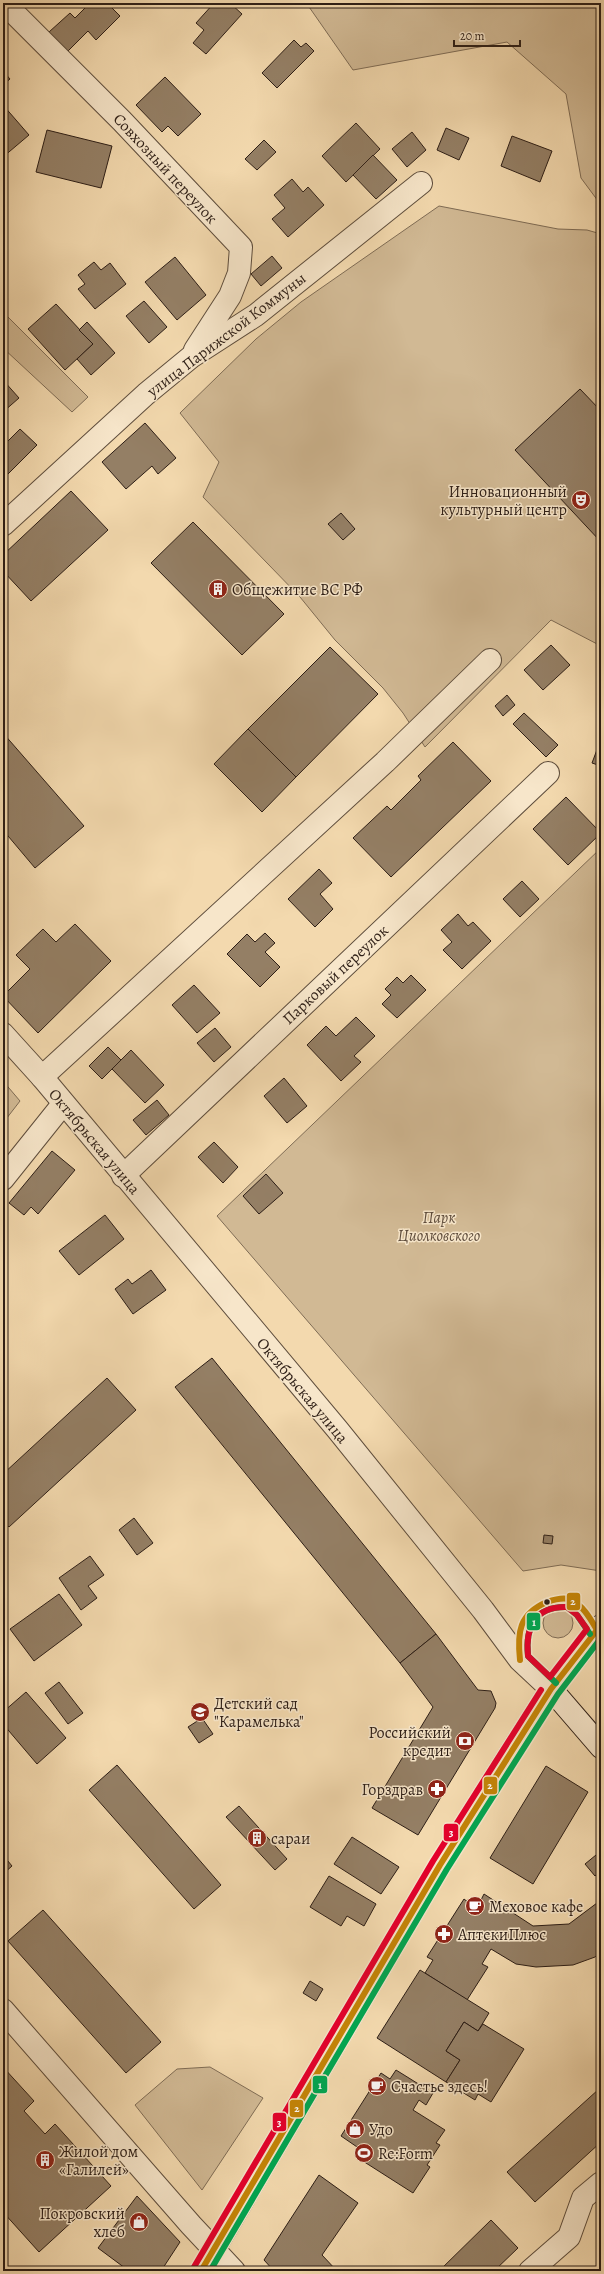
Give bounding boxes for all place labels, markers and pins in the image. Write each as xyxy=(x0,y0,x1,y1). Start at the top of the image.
place label: Инновационный культурный центр xyxy=(440,481,567,521)
theatre icon: Инновационный культурный центр xyxy=(570,489,592,511)
building icon: Общежитие ВС РФ xyxy=(207,578,229,600)
place label: Общежитие ВС РФ xyxy=(232,579,363,601)
unlabelled marker xyxy=(542,1597,552,1607)
place label: Детский сад "Карамелька" xyxy=(214,1693,304,1733)
school or university icon: Детский сад "Карамелька" xyxy=(189,1701,211,1723)
place label: Российский кредит xyxy=(368,1722,451,1762)
bank icon: Российский кредит xyxy=(454,1730,476,1752)
pharmacy icon: Горздрав xyxy=(426,1778,448,1800)
place label: Горздрав xyxy=(362,1779,423,1801)
building icon: сараи xyxy=(246,1827,268,1849)
place label: сараи xyxy=(271,1828,310,1850)
cafe icon: Меховое кафе xyxy=(464,1895,486,1917)
place label: Меховое кафе xyxy=(489,1896,583,1918)
pharmacy icon: АптекиПлюс xyxy=(433,1923,455,1945)
place label: АптекиПлюс xyxy=(457,1924,546,1946)
cafe icon: Счастье здесь! xyxy=(366,2075,388,2097)
place label: Счастье здесь! xyxy=(391,2076,488,2098)
shop icon: Удо xyxy=(344,2118,366,2140)
place label: Удо xyxy=(369,2119,393,2141)
place label: Жилой дом «Галилей» xyxy=(59,2141,139,2181)
sports icon: Re:Form xyxy=(353,2142,375,2164)
place label: Re:Form xyxy=(378,2143,433,2165)
building icon: Жилой дом «Галилей» xyxy=(34,2149,56,2171)
place label: Покровский хлеб xyxy=(39,2203,125,2243)
shop icon: Покровский хлеб xyxy=(128,2211,150,2233)

